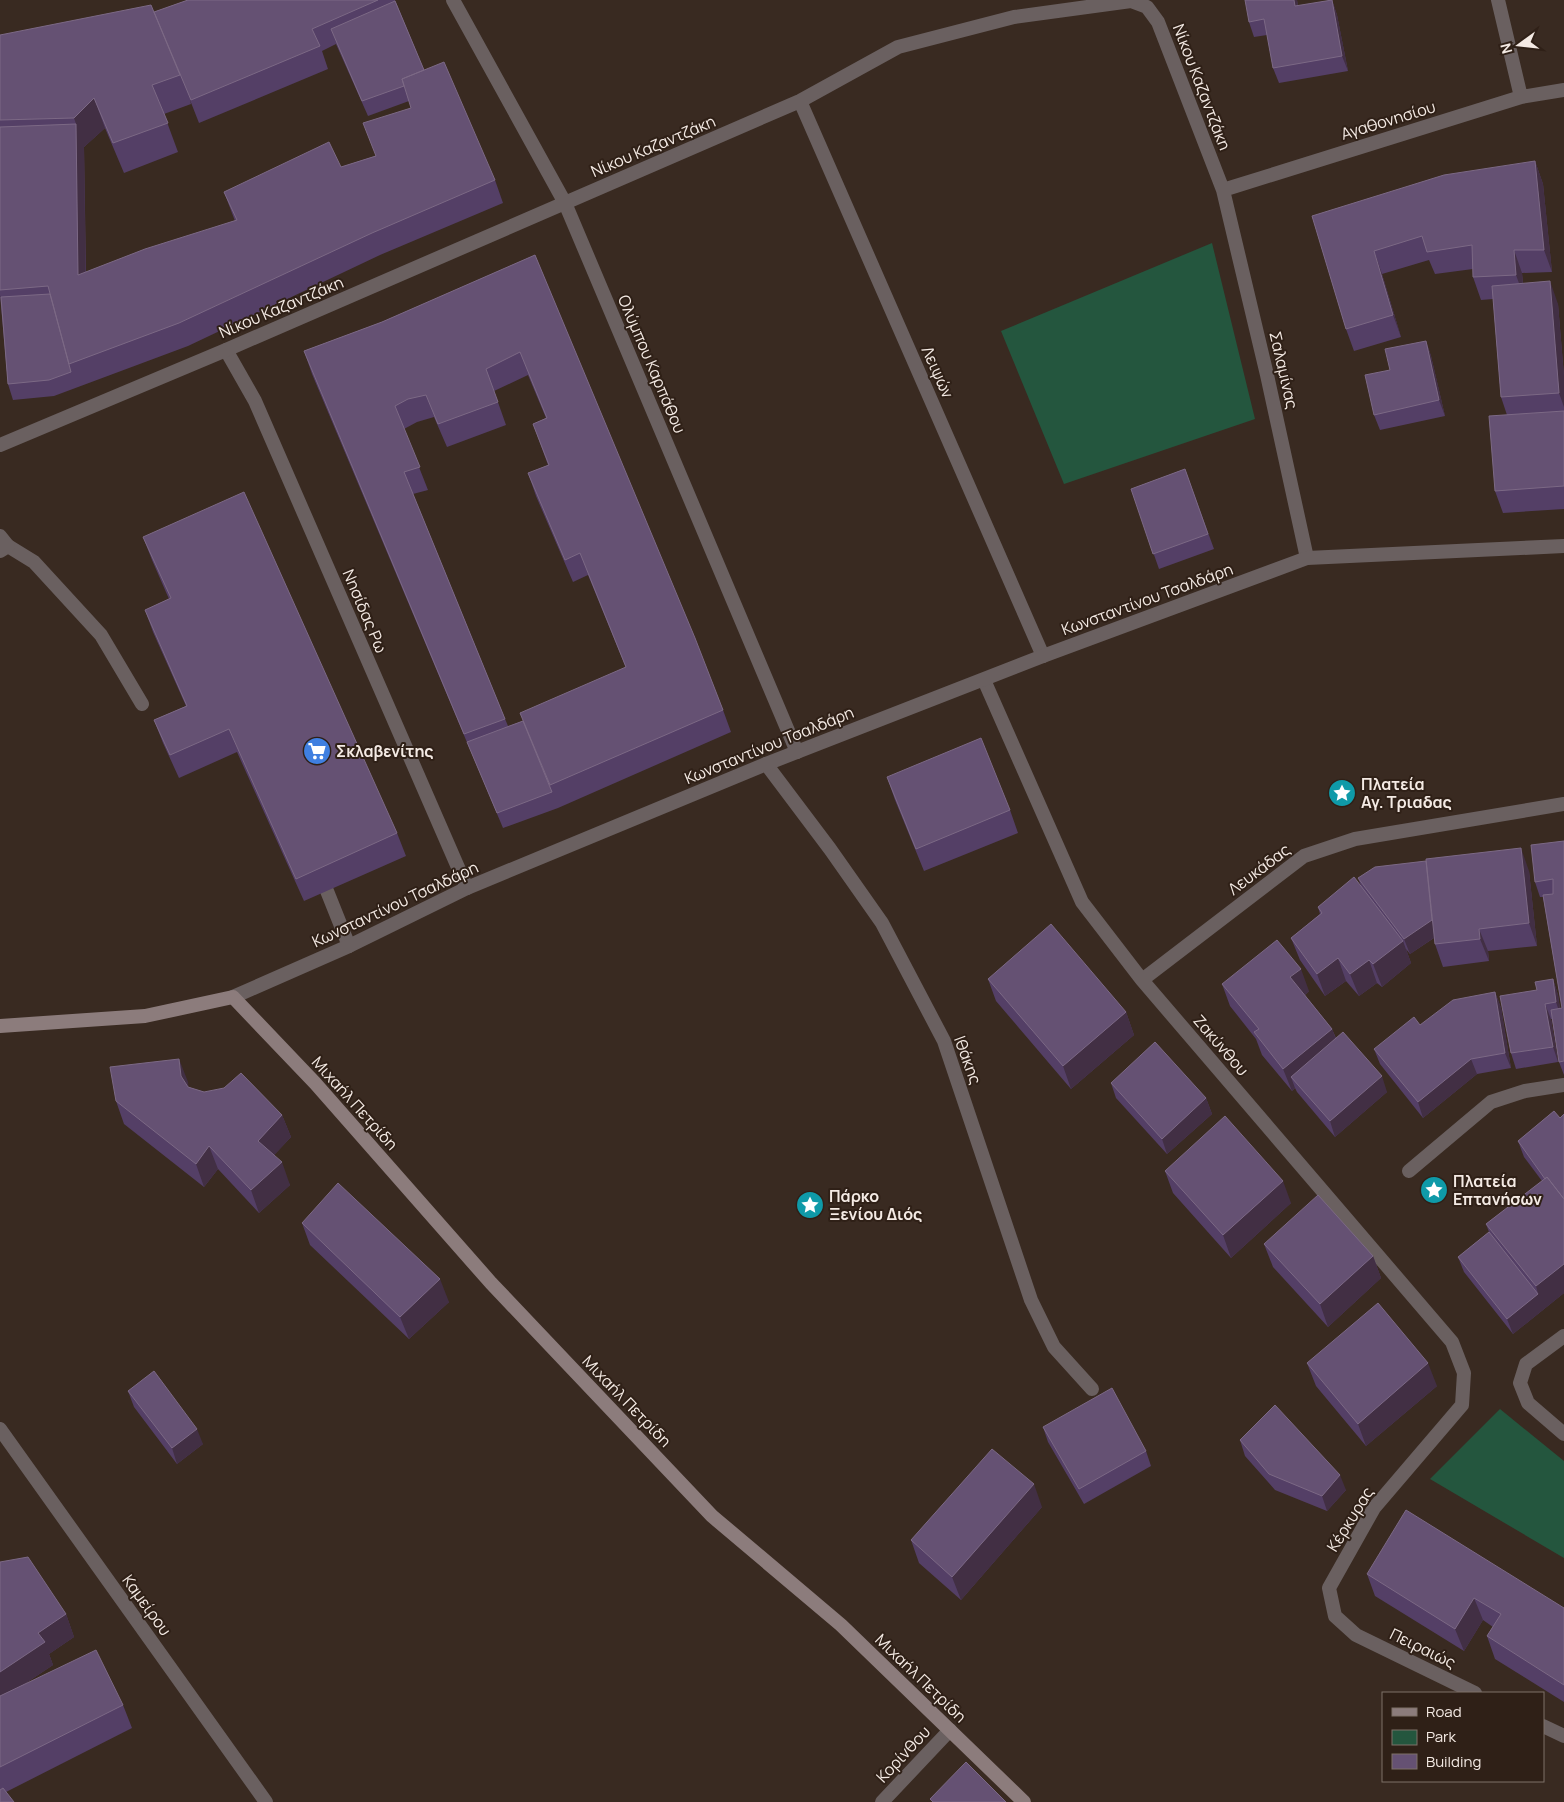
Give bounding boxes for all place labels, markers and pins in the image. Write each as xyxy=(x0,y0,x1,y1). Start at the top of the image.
supermarket icon: Σκλαβενίτης xyxy=(302,736,332,766)
place label: Σκλαβενίτης xyxy=(336,740,434,762)
place label: Πλατεία Αγ. Τριαδας xyxy=(1361,773,1452,813)
place icon: Πλατεία Αγ. Τριαδας xyxy=(1327,778,1357,808)
place label: Πλατεία Επτανήσων xyxy=(1453,1170,1542,1210)
place icon: Πλατεία Επτανήσων xyxy=(1419,1175,1449,1205)
place label: Πάρκο Ξενίου Διός xyxy=(829,1185,922,1225)
place icon: Πάρκο Ξενίου Διός xyxy=(795,1190,825,1220)

